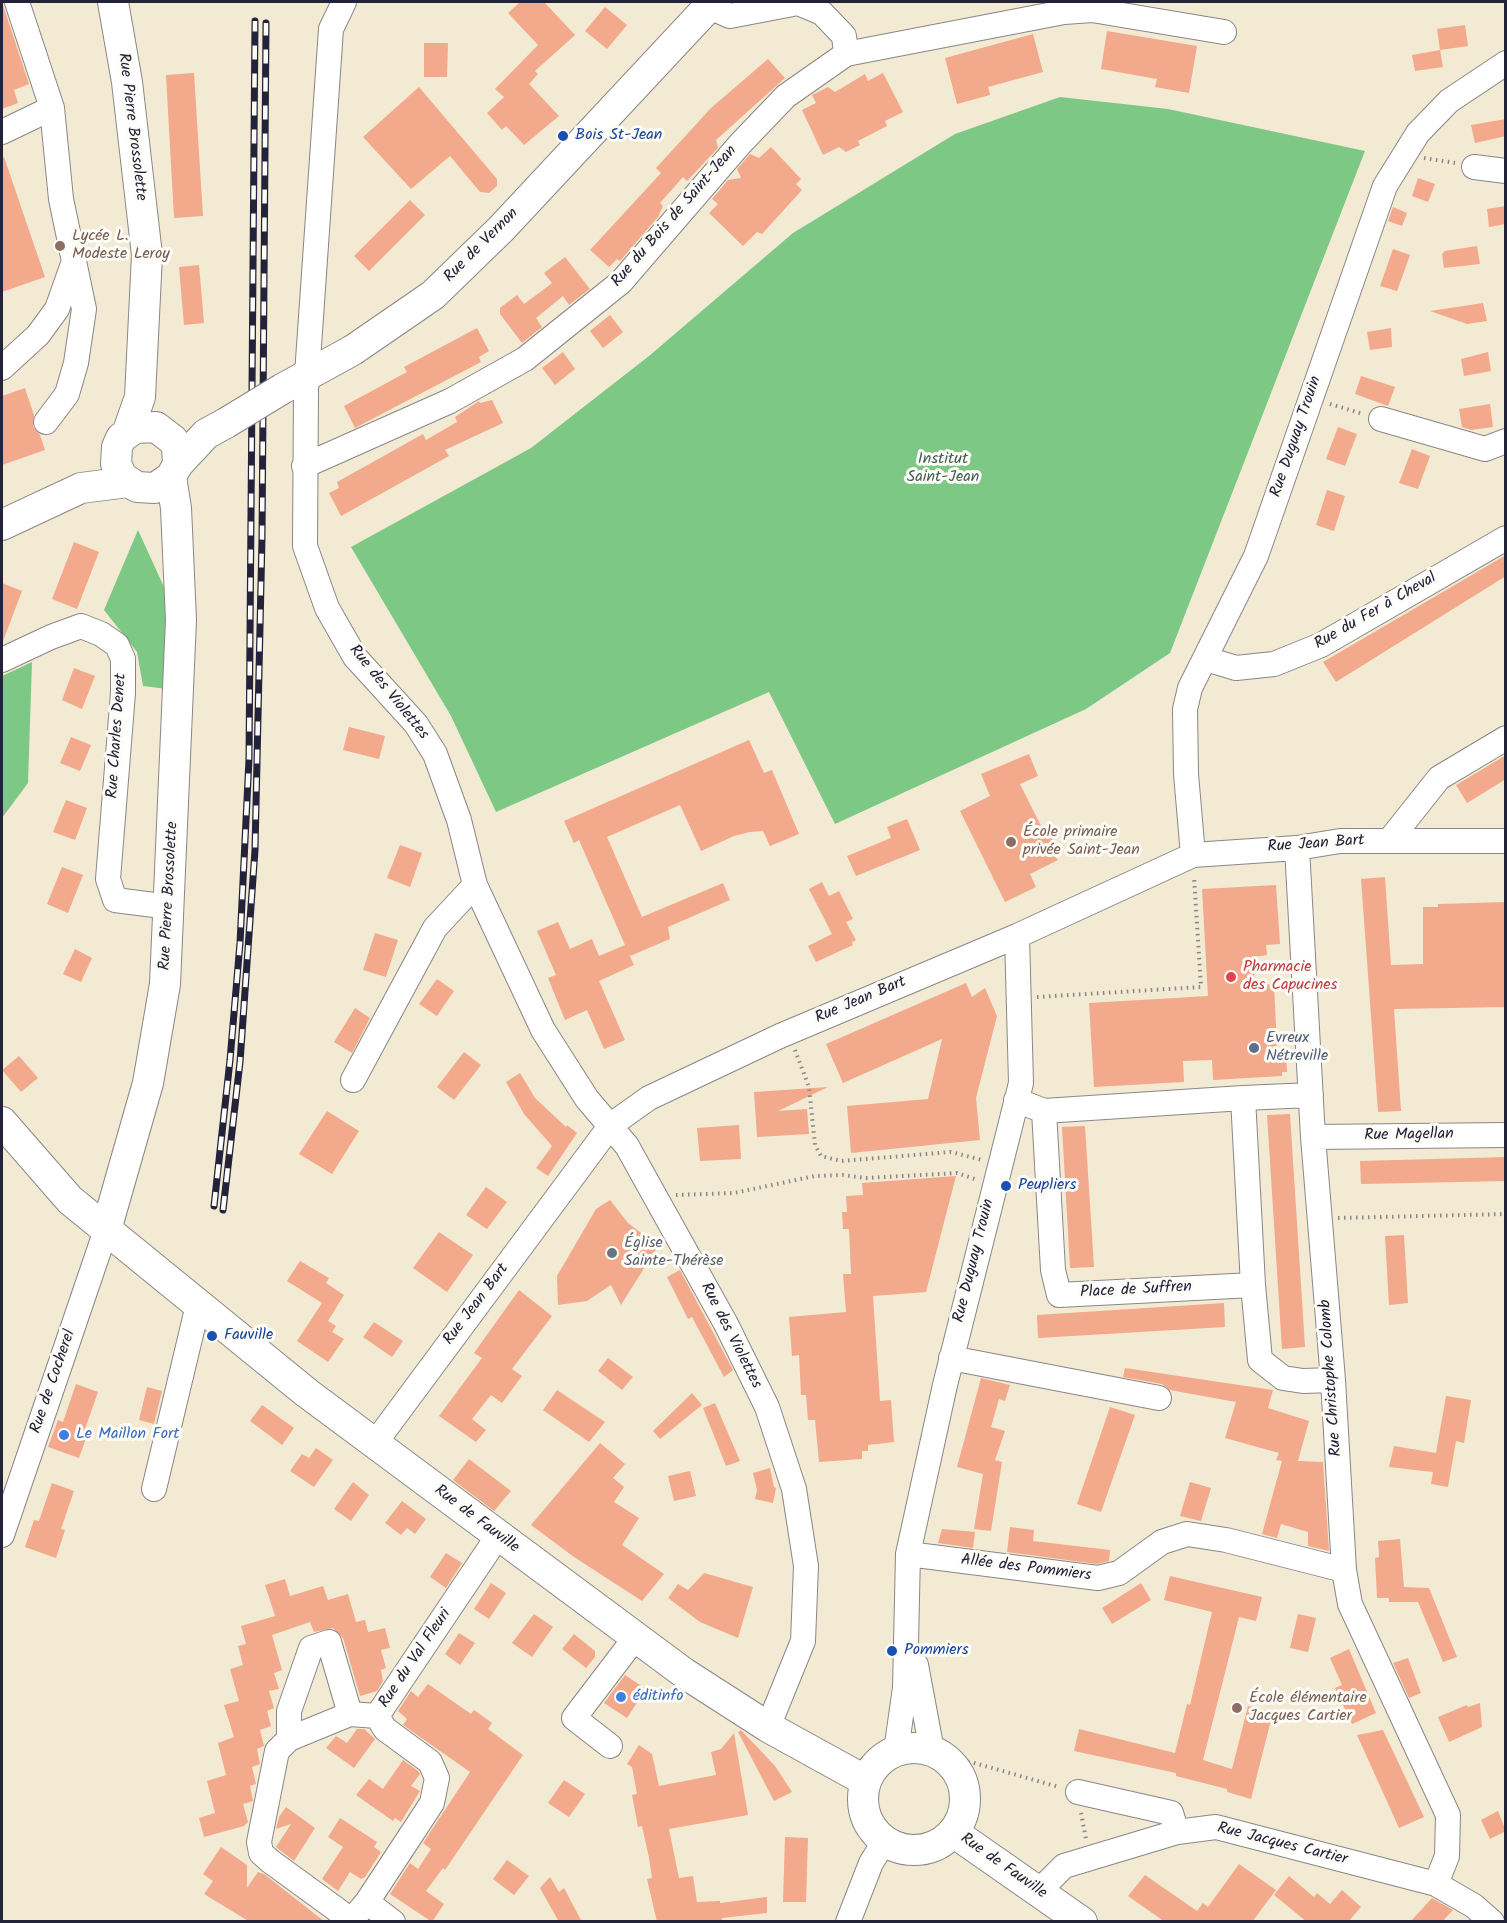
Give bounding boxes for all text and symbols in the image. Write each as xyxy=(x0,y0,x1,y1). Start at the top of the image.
street label: Rue Pierre Brossolette xyxy=(112,52,150,202)
place label: Bois St-Jean xyxy=(575,126,662,146)
marker: Bois St-Jean xyxy=(556,129,570,143)
street label: Rue du Bois de Saint-Jean xyxy=(608,142,742,292)
street label: Rue de Vernon xyxy=(441,205,523,287)
place label: Lycée L. Modeste Leroy xyxy=(72,227,170,265)
marker: Lycée L. Modeste Leroy xyxy=(53,239,67,253)
street label: Rue Duguay Trouin xyxy=(1267,374,1327,500)
park label: Institut Saint-Jean xyxy=(907,450,979,488)
street label: Rue du Fer à Cheval xyxy=(1312,569,1440,655)
street label: Rue des Violettes xyxy=(344,642,432,744)
street label: Rue Charles Denet xyxy=(104,673,132,799)
street label: Rue Pierre Brossolette xyxy=(157,821,183,971)
place label: École primaire privée Saint-Jean xyxy=(1023,823,1140,861)
street label: Rue Jean Bart xyxy=(1267,832,1365,858)
marker: École primaire privée Saint-Jean xyxy=(1004,835,1018,849)
place label: Pharmacie des Capucines xyxy=(1243,958,1337,996)
marker: Pharmacie des Capucines xyxy=(1224,970,1238,984)
street label: Rue Jean Bart xyxy=(813,973,909,1029)
place label: Evreux Nétreville xyxy=(1266,1029,1328,1067)
marker: Evreux Nétreville xyxy=(1247,1041,1261,1055)
street label: Rue Magellan xyxy=(1364,1126,1454,1146)
place label: Peupliers xyxy=(1018,1176,1076,1196)
marker: Peupliers xyxy=(999,1179,1013,1193)
street label: Rue Duguay Trouin xyxy=(950,1197,1000,1325)
place label: Église Sainte-Thérèse xyxy=(624,1234,724,1272)
marker: Église Sainte-Thérèse xyxy=(605,1246,619,1260)
street label: Rue Jean Bart xyxy=(440,1260,514,1350)
street label: Place de Suffren xyxy=(1080,1278,1192,1304)
street label: Rue des Violettes xyxy=(695,1280,765,1392)
street label: Rue Christophe Colomb xyxy=(1317,1299,1347,1457)
place label: Fauville xyxy=(224,1326,273,1346)
street label: Rue de Cocherel xyxy=(27,1328,81,1436)
marker: Fauville xyxy=(205,1329,219,1343)
place label: Le Maillon Fort xyxy=(76,1425,179,1445)
marker: Le Maillon Fort xyxy=(57,1428,71,1442)
street label: Rue de Fauville xyxy=(430,1482,522,1558)
street label: Allée des Pommiers xyxy=(960,1551,1092,1587)
street label: Rue du Val Fleuri xyxy=(376,1606,456,1712)
place label: Pommiers xyxy=(904,1641,969,1661)
marker: Pommiers xyxy=(885,1644,899,1658)
place label: éditinfo xyxy=(633,1687,684,1707)
place label: École élémentaire Jacques Cartier xyxy=(1249,1689,1367,1727)
marker: éditinfo xyxy=(614,1690,628,1704)
marker: École élémentaire Jacques Cartier xyxy=(1230,1701,1244,1715)
street label: Rue Jacques Cartier xyxy=(1215,1820,1349,1870)
street label: Rue de Fauville xyxy=(956,1830,1050,1904)

